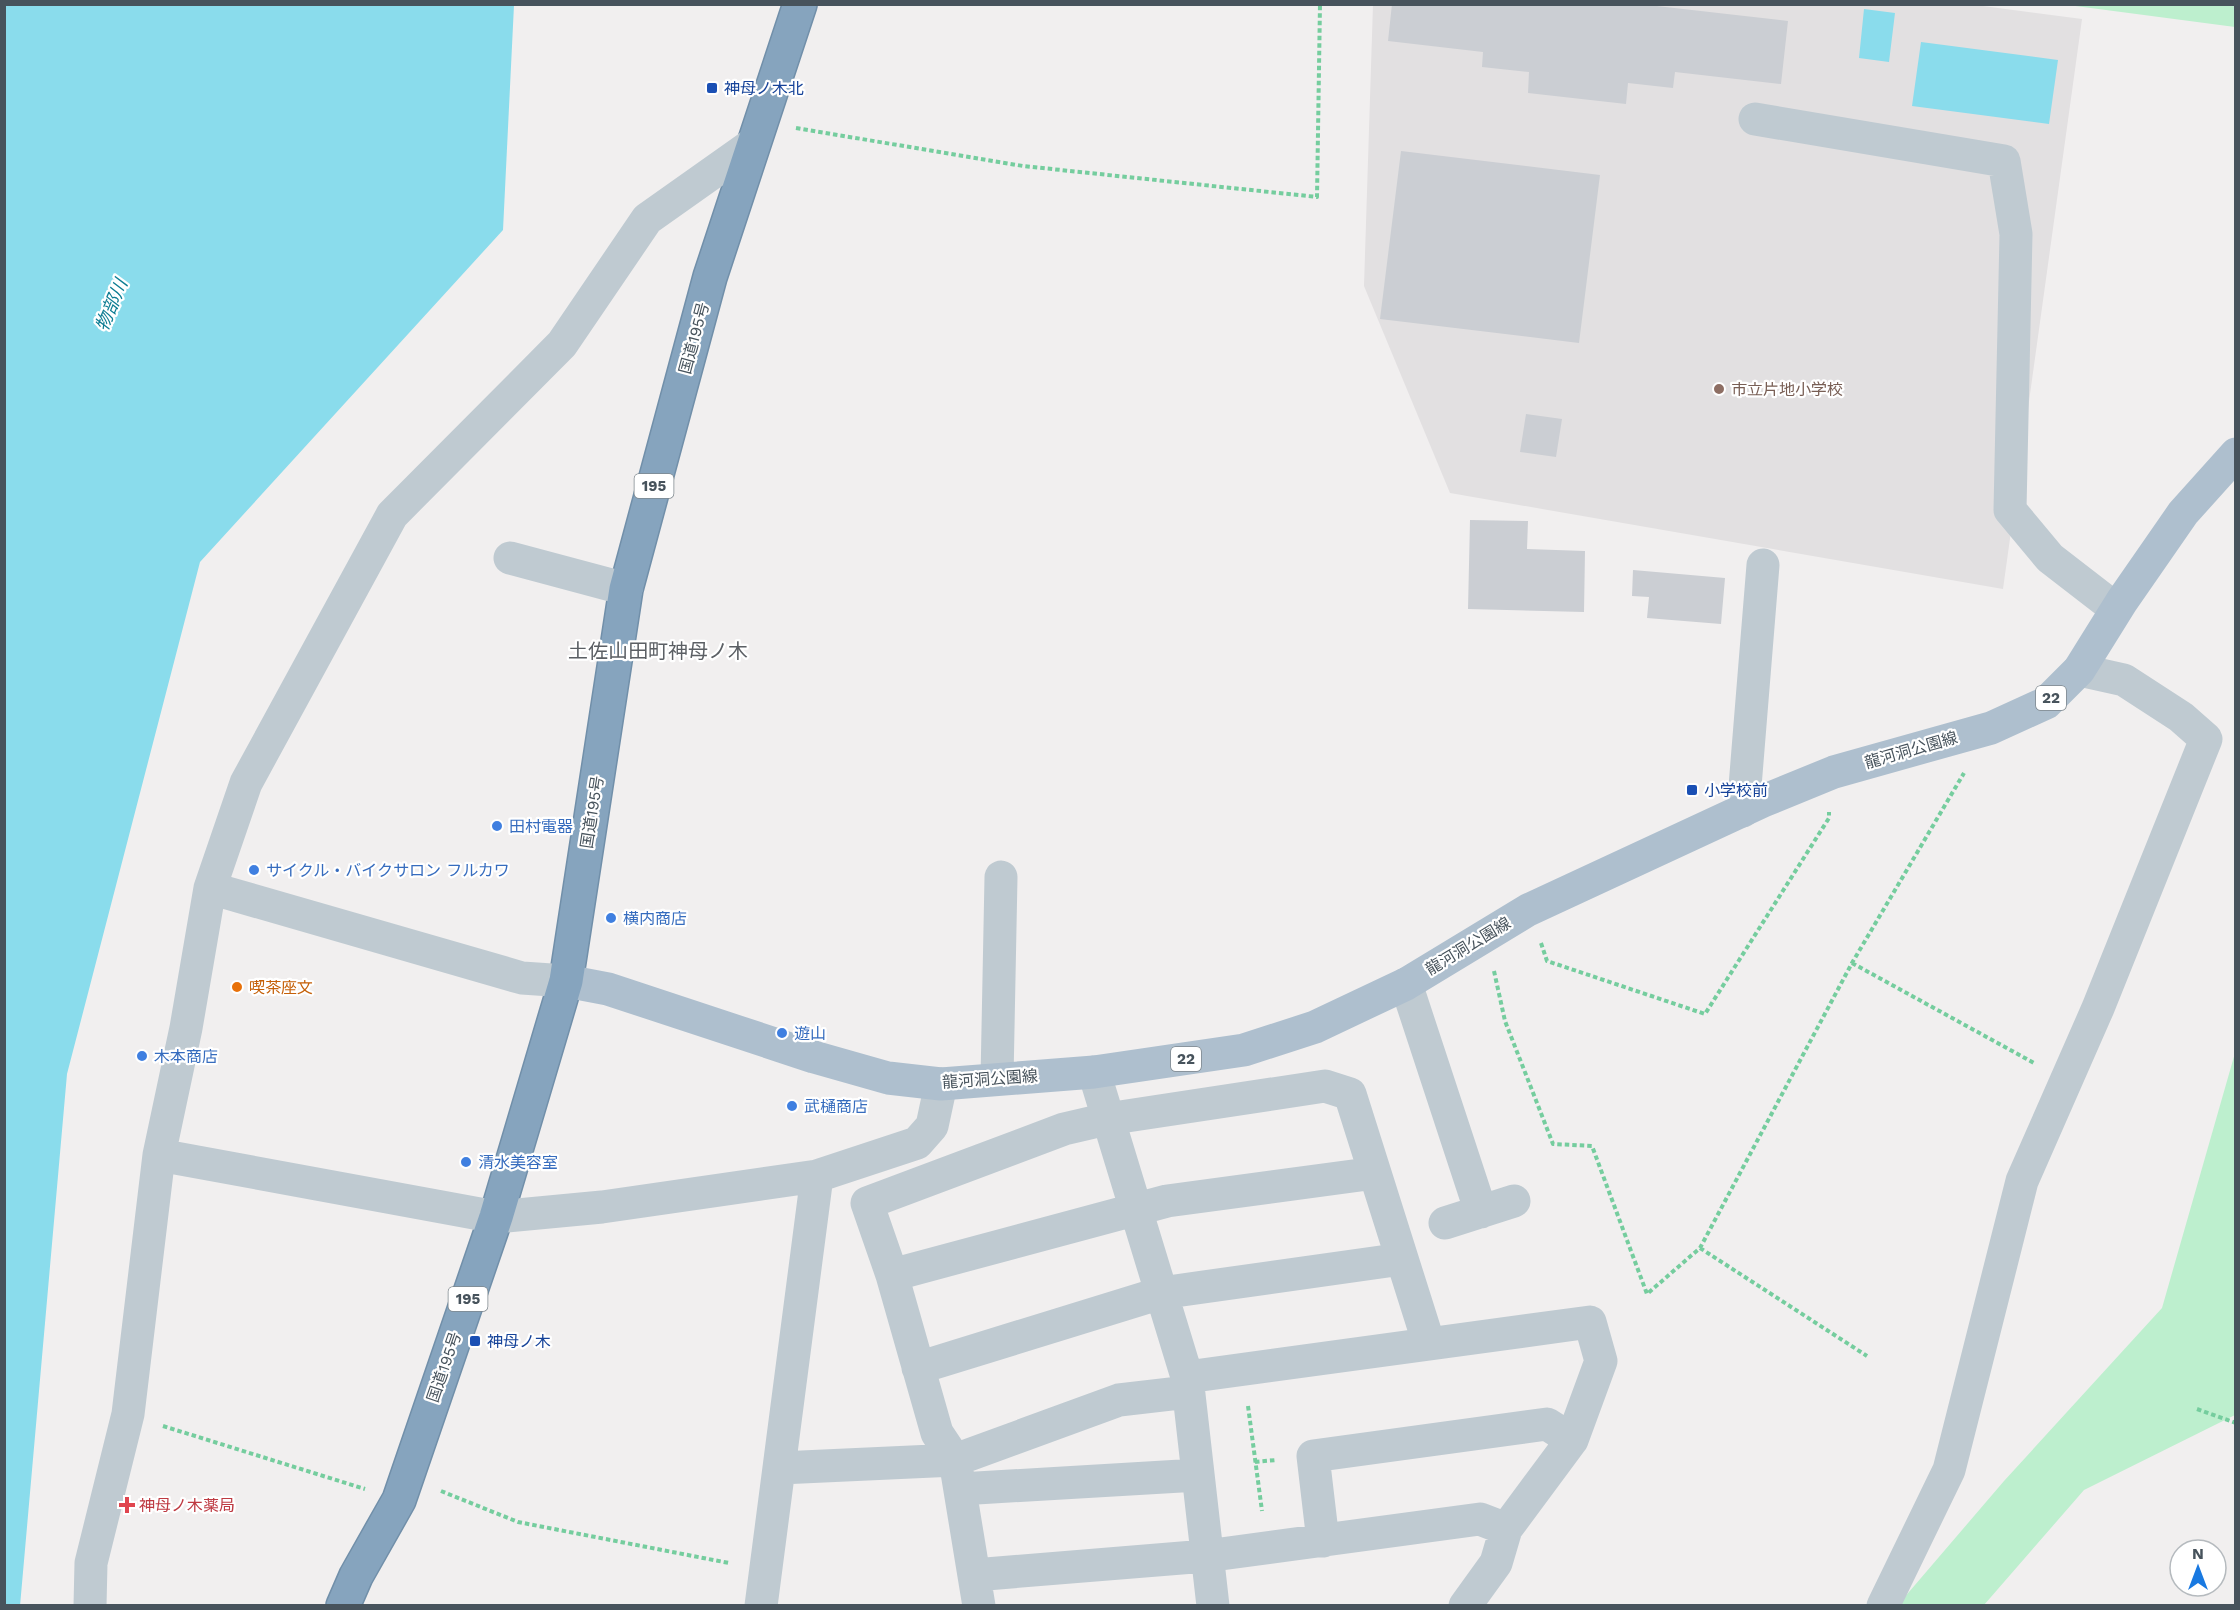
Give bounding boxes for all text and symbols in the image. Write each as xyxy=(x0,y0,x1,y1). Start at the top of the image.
place label: 神母ノ木北 xyxy=(724,79,804,98)
marker: 神母ノ木北 xyxy=(705,81,719,95)
water label: 物部川 xyxy=(91,274,132,334)
street label: 国道195号 xyxy=(675,300,713,376)
place label: 市立片地小学校 xyxy=(1731,380,1843,399)
marker: 市立片地小学校 xyxy=(1712,382,1726,396)
road number: 195 xyxy=(634,474,674,498)
district label: 土佐山田町神母ノ木 xyxy=(568,639,748,663)
road number: 22 xyxy=(2036,686,2066,710)
street label: 龍河洞公園線 xyxy=(1862,728,1960,772)
street label: 国道195号 xyxy=(577,774,607,850)
place label: 小学校前 xyxy=(1704,781,1768,800)
marker: 小学校前 xyxy=(1685,783,1699,797)
place label: 田村電器 xyxy=(509,817,573,836)
marker: 田村電器 xyxy=(490,819,504,833)
place label: サイクル・バイクサロン フルカワ xyxy=(266,861,510,880)
marker: サイクル・バイクサロン フルカワ xyxy=(247,863,261,877)
place label: 横内商店 xyxy=(623,909,687,928)
marker: 横内商店 xyxy=(604,911,618,925)
street label: 龍河洞公園線 xyxy=(1422,913,1514,979)
place label: 喫茶座文 xyxy=(249,978,313,997)
marker: 喫茶座文 xyxy=(230,980,244,994)
place label: 遊山 xyxy=(794,1024,826,1043)
marker: 遊山 xyxy=(775,1026,789,1040)
place label: 木本商店 xyxy=(154,1047,218,1066)
road number: 22 xyxy=(1171,1047,1201,1071)
marker: 木本商店 xyxy=(135,1049,149,1063)
street label: 龍河洞公園線 xyxy=(941,1066,1039,1092)
place label: 武樋商店 xyxy=(804,1097,868,1116)
marker: 武樋商店 xyxy=(785,1099,799,1113)
place label: 清水美容室 xyxy=(478,1153,558,1172)
marker: 清水美容室 xyxy=(459,1155,473,1169)
road number: 195 xyxy=(448,1287,488,1311)
street label: 国道195号 xyxy=(423,1329,465,1405)
place label: 神母ノ木 xyxy=(487,1332,551,1351)
marker: 神母ノ木 xyxy=(468,1334,482,1348)
place label: 神母ノ木薬局 xyxy=(139,1496,235,1515)
marker: 神母ノ木薬局 xyxy=(120,1498,134,1512)
north arrow xyxy=(2168,1538,2228,1598)
text: N xyxy=(2192,1544,2204,1563)

